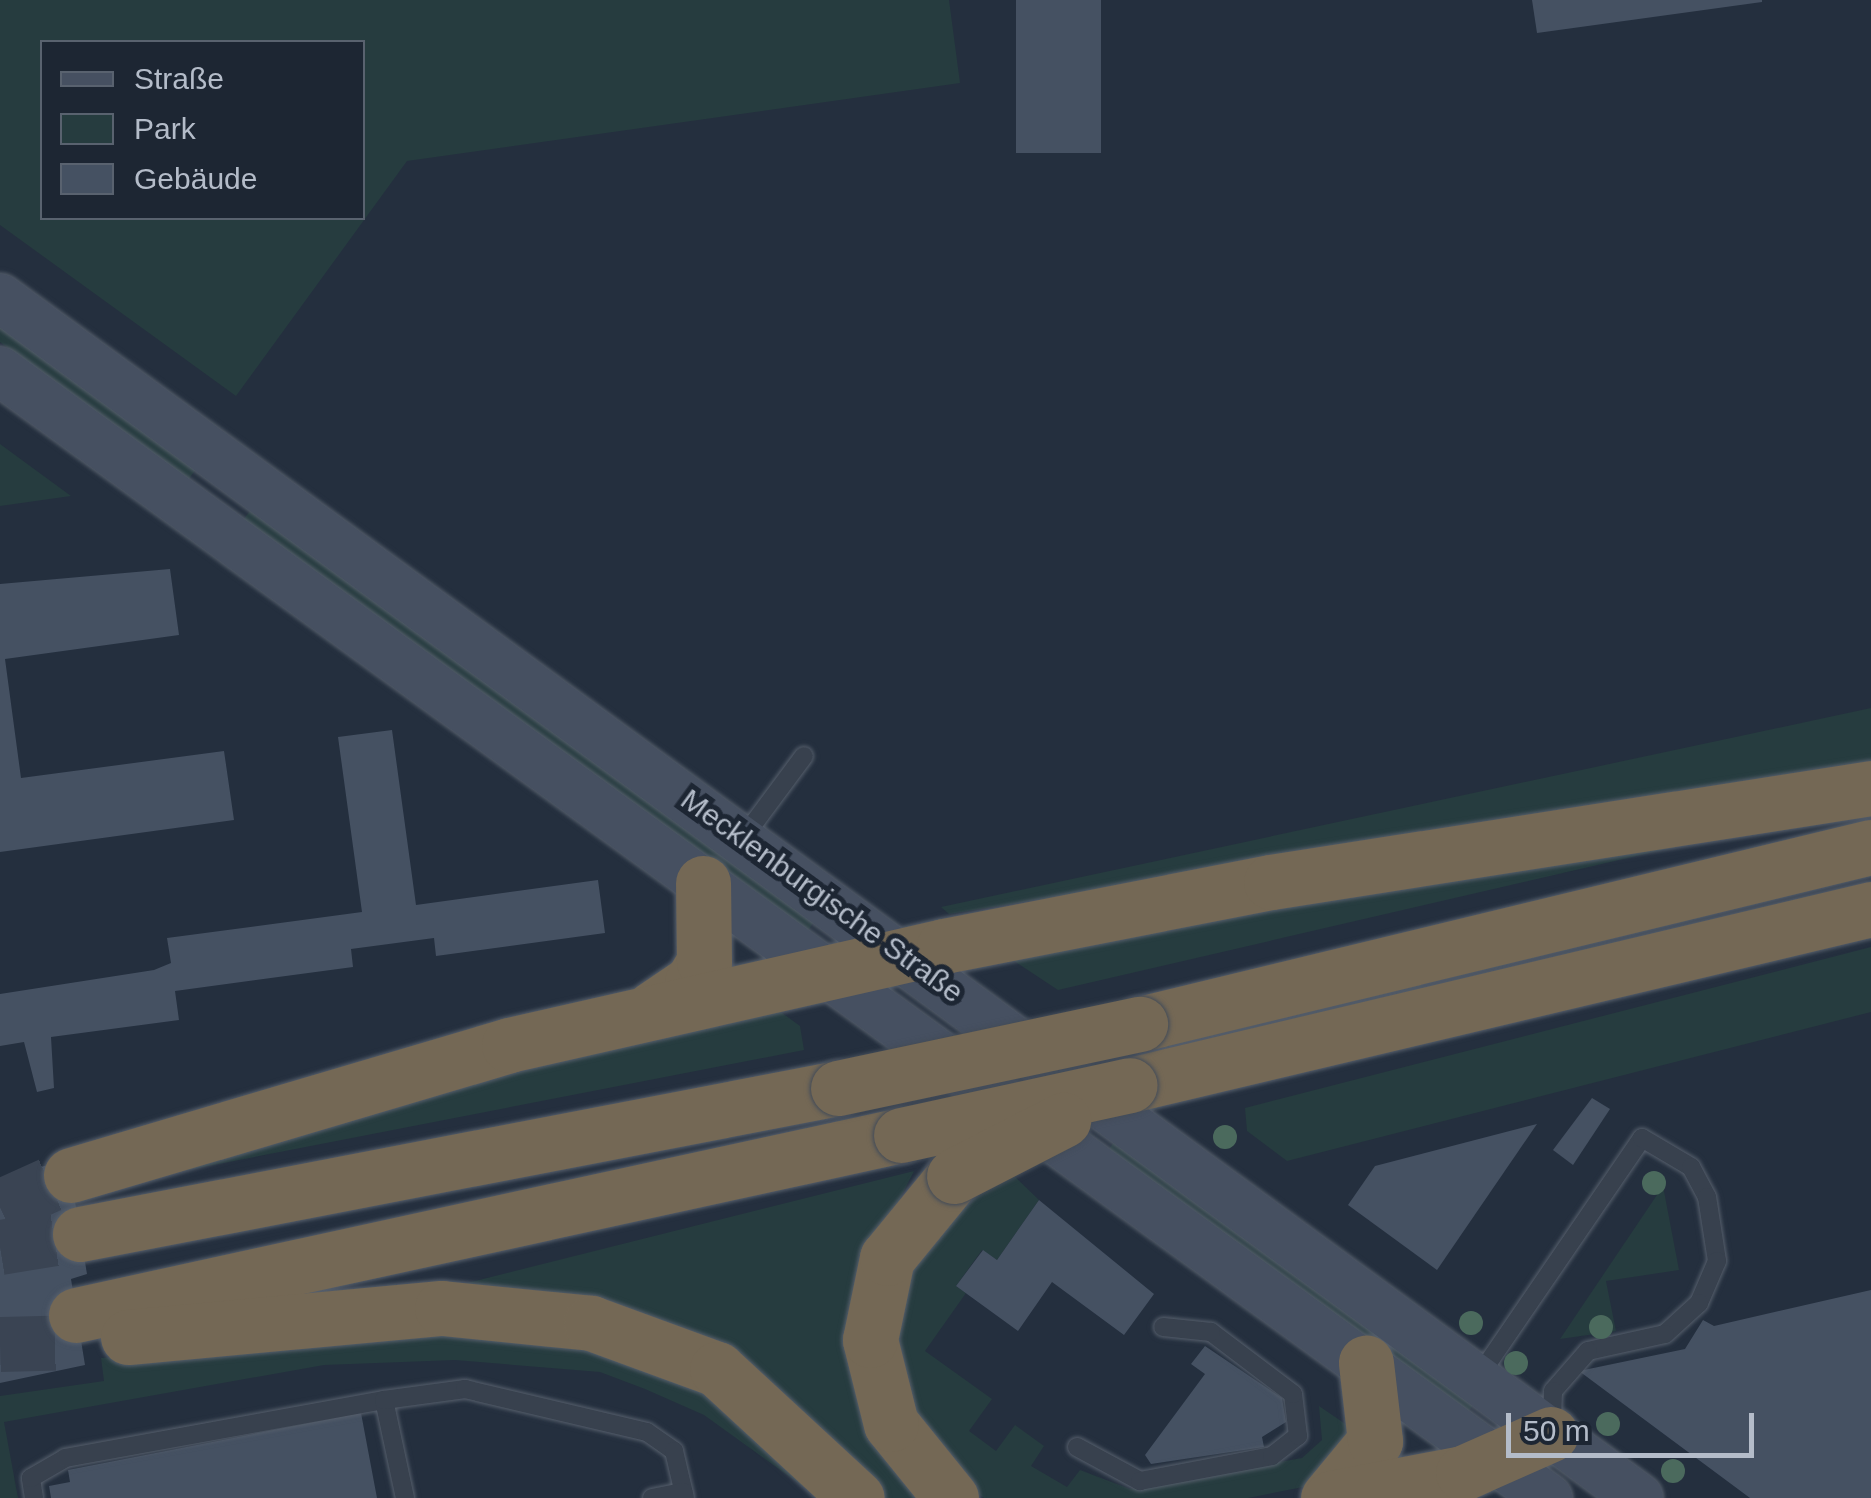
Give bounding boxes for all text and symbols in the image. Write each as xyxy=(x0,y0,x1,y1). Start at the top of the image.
legend xyxy=(40,40,365,220)
text: Straße xyxy=(134,62,224,95)
text: Park xyxy=(134,112,196,145)
text: Gebäude xyxy=(134,162,257,195)
street label: Mecklenburgische Straße xyxy=(674,781,970,1011)
scale bar xyxy=(1511,1393,1758,1455)
text: 50 m xyxy=(1523,1414,1590,1447)

